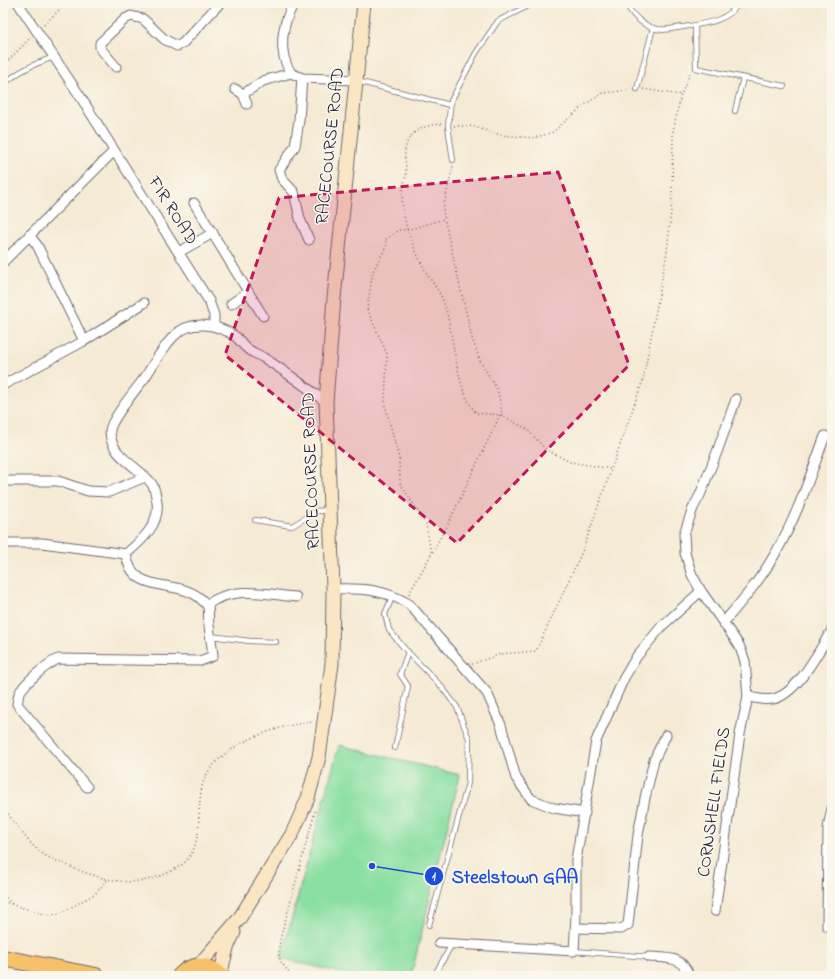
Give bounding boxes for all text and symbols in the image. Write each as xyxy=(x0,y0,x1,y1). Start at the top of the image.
street label: RACECOURSE ROAD xyxy=(310,66,352,226)
street label: FIR ROAD xyxy=(140,171,203,250)
street label: RACECOURSE ROAD xyxy=(296,392,328,550)
street label: CORNSHELL FIELDS xyxy=(692,725,738,879)
callout: Steelstown GAA xyxy=(424,860,586,891)
text: Steelstown GAA xyxy=(452,865,579,892)
text: 1 xyxy=(432,868,436,886)

